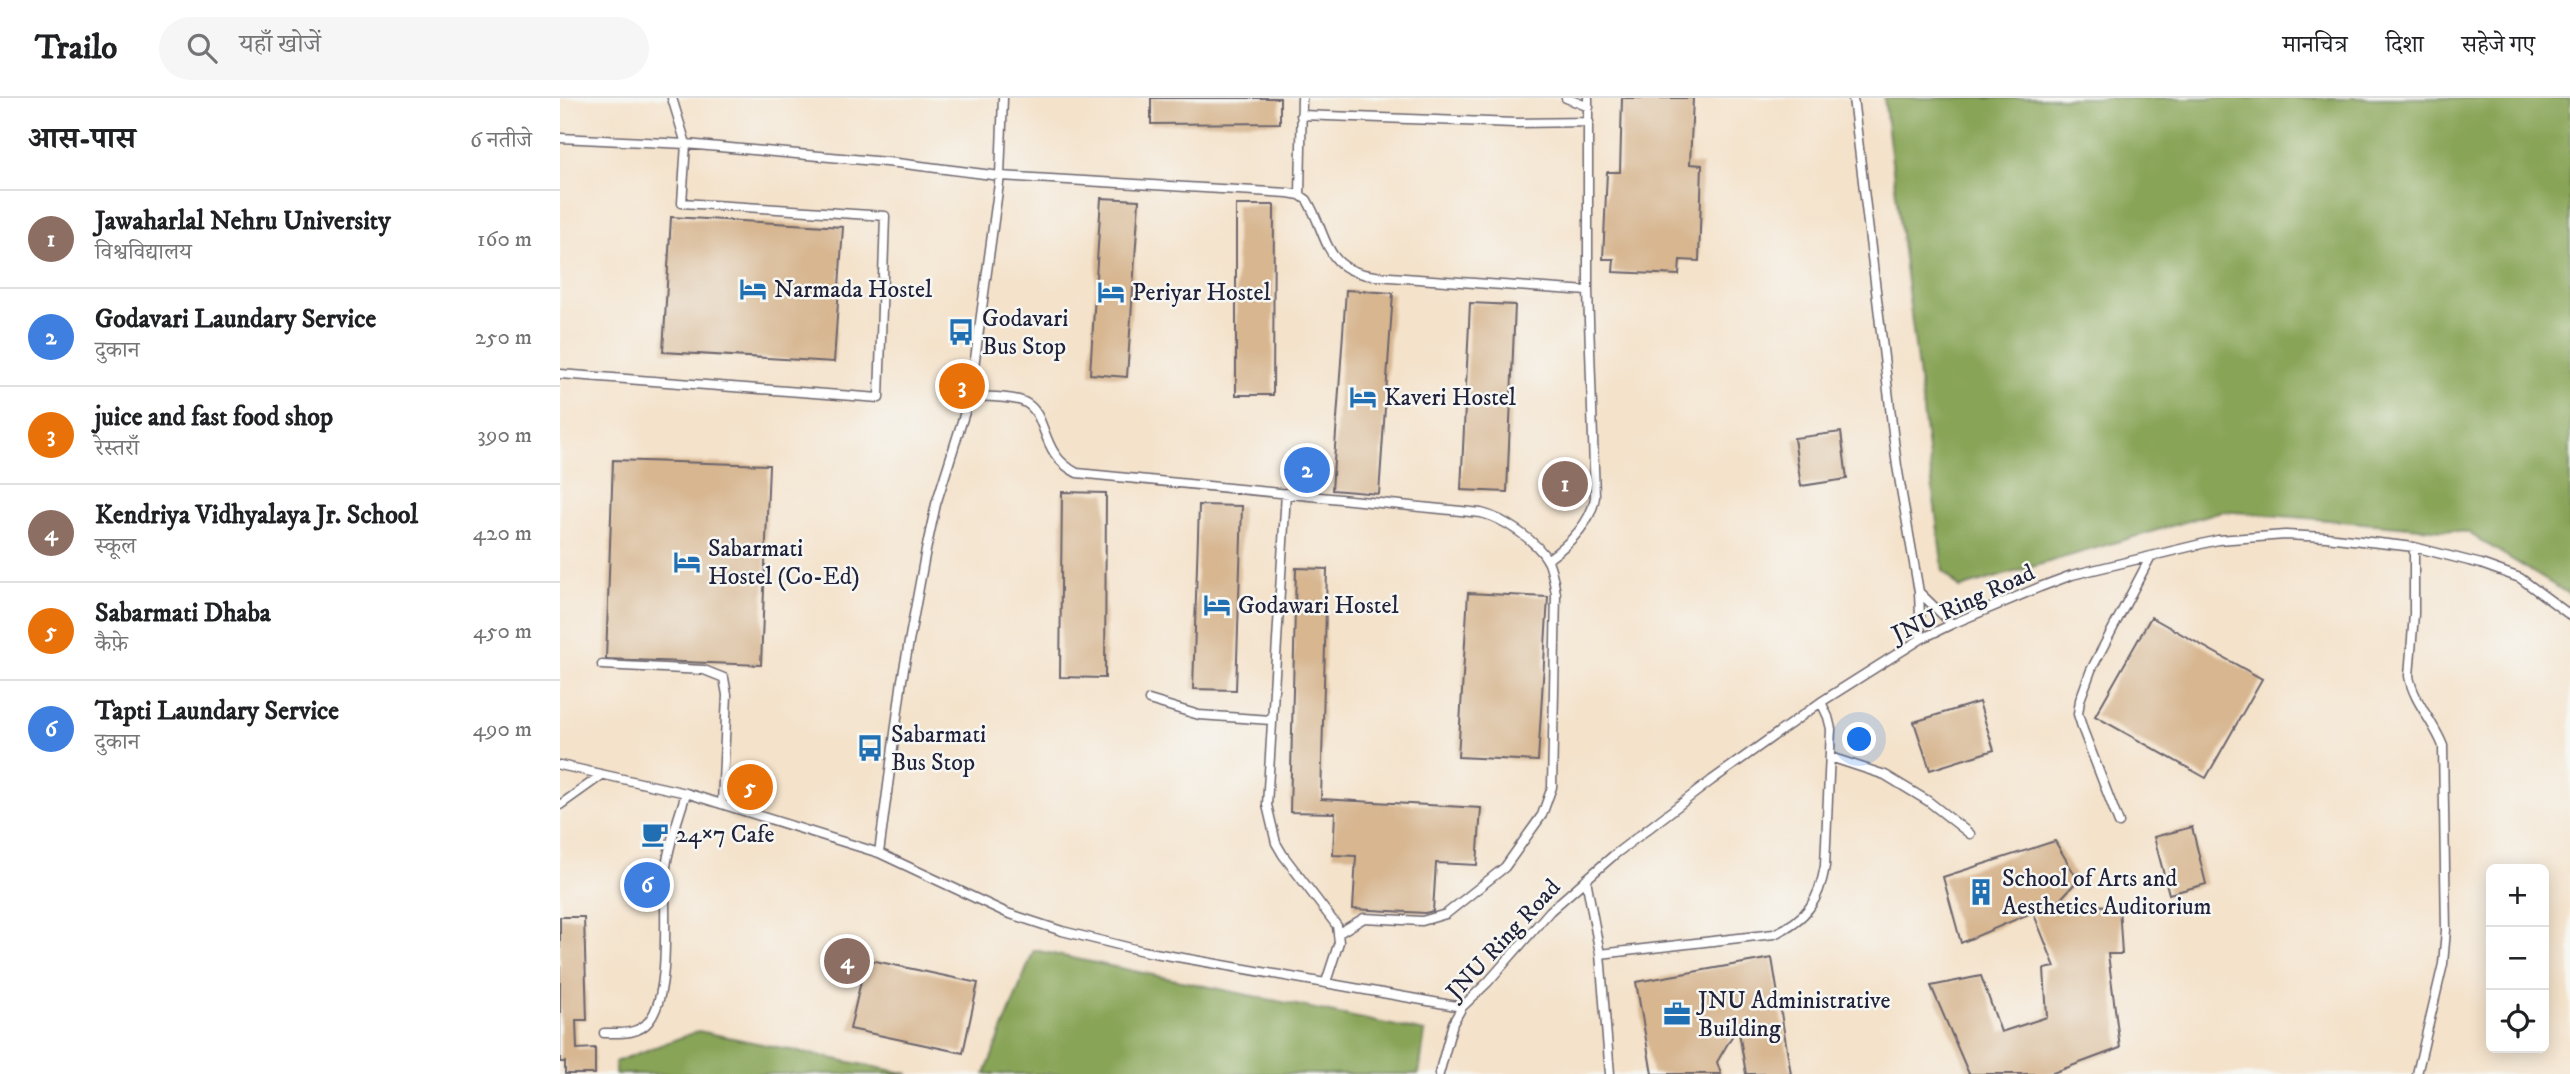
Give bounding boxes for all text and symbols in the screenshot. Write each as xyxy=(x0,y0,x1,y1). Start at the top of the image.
search box xyxy=(159,17,649,80)
text: Trailo xyxy=(35,28,117,69)
text: यहाँ खोजें xyxy=(239,28,321,61)
icon: search xyxy=(183,29,221,67)
text: मानचित्र xyxy=(2282,30,2347,60)
text: दिशा xyxy=(2385,30,2424,60)
text: सहेजे गए xyxy=(2462,30,2535,60)
text: आस-पास xyxy=(28,121,136,158)
text: 6 नतीजे xyxy=(470,126,532,155)
text: Jawaharlal Nehru University xyxy=(95,205,391,238)
text: 1 xyxy=(47,225,55,254)
text: 160 m xyxy=(477,225,532,254)
text: विश्वविद्यालय xyxy=(95,238,192,267)
hotel icon: Narmada Hostel xyxy=(738,274,768,304)
place label: Narmada Hostel xyxy=(774,275,933,305)
hotel icon: Periyar Hostel xyxy=(1096,277,1126,307)
place label: Periyar Hostel xyxy=(1132,278,1271,308)
text: Godavari Laundary Service xyxy=(95,303,376,336)
place label: Godavari Bus Stop xyxy=(982,304,1068,362)
bus stop icon: Godavari Bus Stop xyxy=(946,317,976,347)
text: 2 xyxy=(45,323,57,352)
text: 250 m xyxy=(475,323,532,352)
text: दुकान xyxy=(95,336,139,365)
pin: 3 xyxy=(939,360,985,412)
hotel icon: Kaveri Hostel xyxy=(1348,382,1378,412)
place label: Kaveri Hostel xyxy=(1384,383,1517,413)
text: juice and fast food shop xyxy=(95,401,333,434)
text: 3 xyxy=(47,421,55,450)
text: 390 m xyxy=(477,421,532,450)
text: रेस्तराँ xyxy=(95,434,139,463)
pin: 2 xyxy=(1284,444,1330,496)
pin: 1 xyxy=(1542,458,1588,510)
text: Kendriya Vidhyalaya Jr. School xyxy=(95,499,418,532)
text: 4 xyxy=(44,519,58,548)
text: 420 m xyxy=(473,519,532,548)
text: स्कूल xyxy=(95,532,136,561)
place label: Sabarmati Hostel (Co-Ed) xyxy=(708,534,860,592)
hotel icon: Sabarmati Hostel (Co-Ed) xyxy=(672,547,702,577)
street label: JNU Ring Road xyxy=(1885,558,2040,651)
hotel icon: Godawari Hostel xyxy=(1202,590,1232,620)
place label: Godawari Hostel xyxy=(1238,591,1399,621)
text: Sabarmati Dhaba xyxy=(95,597,271,630)
text: 5 xyxy=(45,617,57,646)
text: 450 m xyxy=(473,617,532,646)
text: कैफ़े xyxy=(95,630,128,659)
text: Tapti Laundary Service xyxy=(95,695,339,728)
text: 6 xyxy=(45,715,57,744)
text: 490 m xyxy=(473,715,532,744)
place label: Sabarmati Bus Stop xyxy=(891,720,986,778)
your location xyxy=(1842,722,1876,756)
text: दुकान xyxy=(95,728,139,757)
bus stop icon: Sabarmati Bus Stop xyxy=(855,733,885,763)
pin: 5 xyxy=(727,761,773,813)
cafe icon: 24×7 Cafe xyxy=(640,819,670,849)
place label: 24×7 Cafe xyxy=(676,820,775,850)
pin: 6 xyxy=(624,859,670,911)
place label: School of Arts and Aesthetics Auditorium xyxy=(2002,864,2212,922)
map controls xyxy=(2486,864,2549,1053)
button: + xyxy=(2486,864,2549,927)
street label: JNU Ring Road xyxy=(1439,873,1567,1008)
building icon: School of Arts and Aesthetics Auditorium xyxy=(1966,877,1996,907)
button: − xyxy=(2486,927,2549,990)
pin: 4 xyxy=(824,935,870,987)
place label: JNU Administrative Building xyxy=(1696,986,1890,1044)
button: locate xyxy=(2486,990,2549,1053)
office icon: JNU Administrative Building xyxy=(1662,999,1692,1029)

